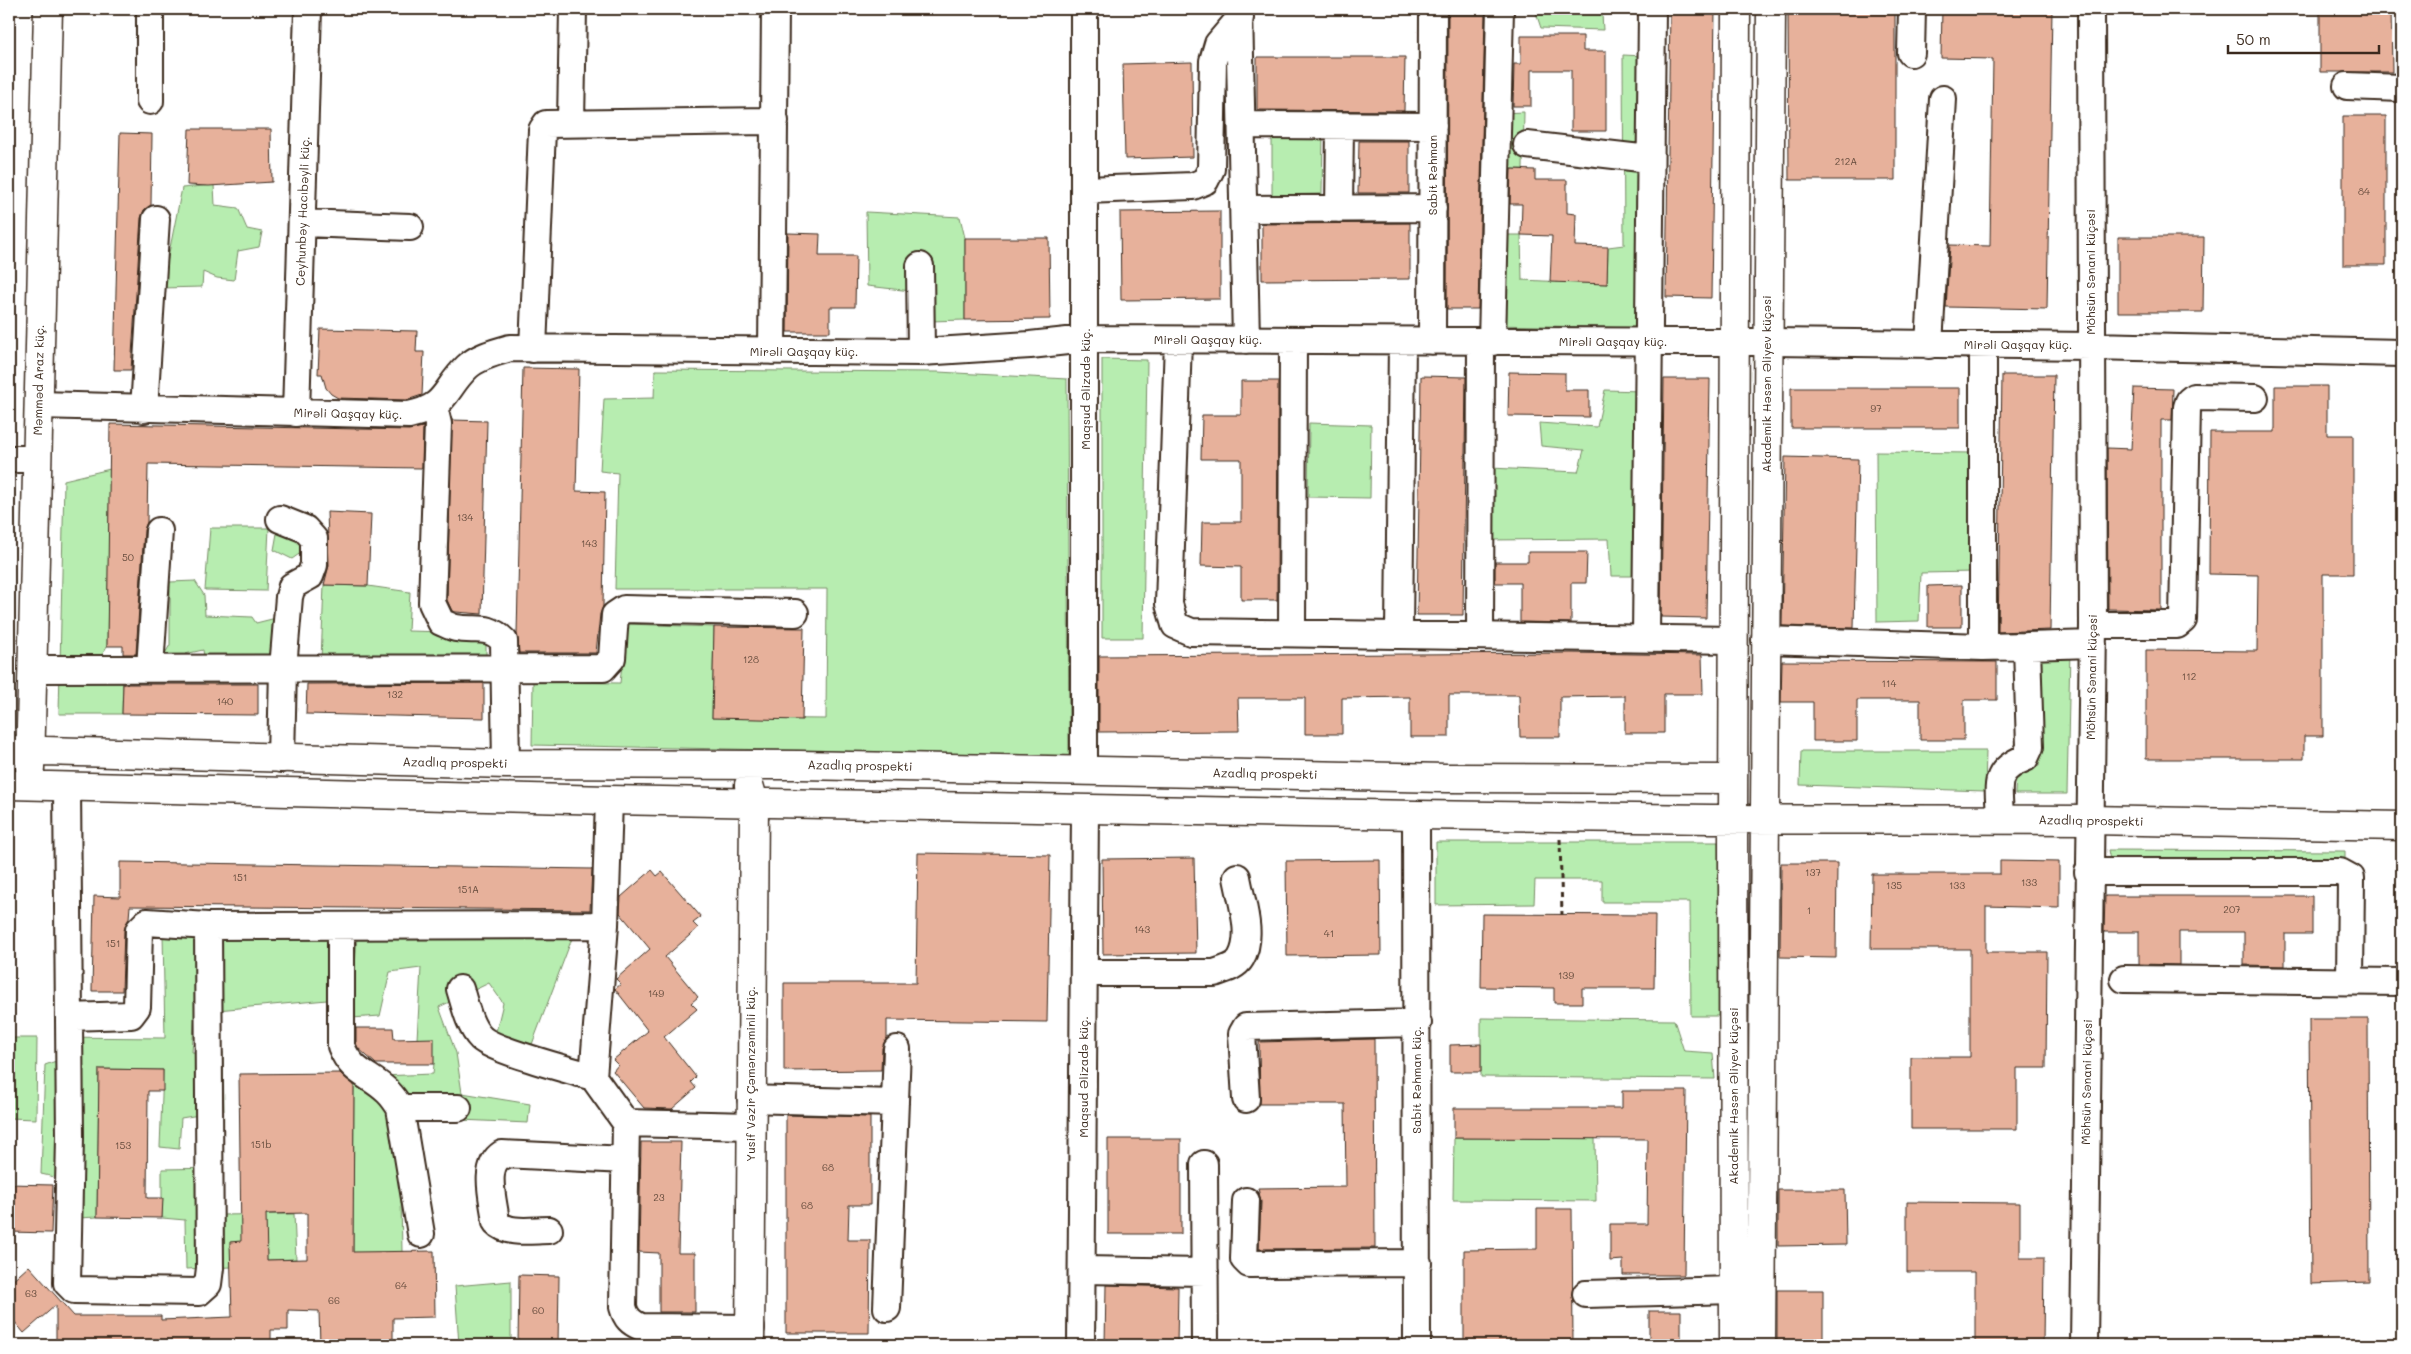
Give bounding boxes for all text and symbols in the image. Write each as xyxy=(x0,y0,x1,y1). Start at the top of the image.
scale bar xyxy=(2228,22,2380,54)
text: 50 m xyxy=(2236,29,2271,49)
street label: Sabit Rəhman xyxy=(1424,135,1440,215)
street label: Ceyhunbəy Hacıbəyli küç. xyxy=(291,136,313,286)
house number: 212A xyxy=(1835,154,1857,168)
house number: 84 xyxy=(2358,184,2370,198)
street label: Möhsün Sənani küçəsi xyxy=(2082,209,2098,335)
street label: Akademik Həsən Əliyev küçəsi xyxy=(1758,295,1774,473)
street label: Məmməd Araz küç. xyxy=(29,324,47,436)
street label: Maqsud Əlizadə küç. xyxy=(1077,328,1093,450)
street label: Mirəli Qaşqay küç. xyxy=(1154,331,1262,347)
street label: Mirəli Qaşqay küç. xyxy=(1559,333,1667,349)
street label: Mirəli Qaşqay küç. xyxy=(1964,336,2072,352)
street label: Mirəli Qaşqay küç. xyxy=(750,343,858,359)
house number: 97 xyxy=(1870,401,1882,415)
street label: Mirəli Qaşqay küç. xyxy=(294,404,403,422)
house number: 134 xyxy=(457,510,473,524)
house number: 143 xyxy=(581,536,597,550)
house number: 50 xyxy=(122,550,134,564)
street label: Möhsün Sənani küçəsi xyxy=(2082,614,2100,740)
house number: 128 xyxy=(743,652,759,666)
house number: 112 xyxy=(2182,669,2196,683)
house number: 114 xyxy=(1882,676,1897,690)
house number: 132 xyxy=(387,687,403,701)
house number: 140 xyxy=(217,694,233,708)
street label: Azadlıq prospekti xyxy=(402,753,508,771)
street label: Azadlıq prospekti xyxy=(807,756,913,774)
street label: Azadlıq prospekti xyxy=(1212,764,1318,782)
street label: Azadlıq prospekti xyxy=(2038,811,2144,829)
house number: 137 xyxy=(1805,865,1821,879)
house number: 151 xyxy=(233,870,247,884)
house number: 133 xyxy=(2021,875,2037,889)
house number: 135 xyxy=(1886,878,1902,892)
house number: 133 xyxy=(1949,878,1965,892)
house number: 151A xyxy=(457,882,479,896)
house number: 207 xyxy=(2223,902,2241,916)
house number: 1 xyxy=(1807,903,1811,917)
house number: 143 xyxy=(1134,922,1150,936)
house number: 41 xyxy=(1324,926,1334,940)
house number: 151 xyxy=(106,936,120,950)
house number: 139 xyxy=(1558,968,1574,982)
house number: 149 xyxy=(648,986,664,1000)
street label: Yusif Vəzir Çəmənzəminli küç. xyxy=(742,986,758,1162)
street label: Akademik Həsən Əliyev küçəsi xyxy=(1725,1007,1741,1185)
street label: Maqsud Əlizadə küç. xyxy=(1075,1016,1091,1138)
street label: Möhsün Sənani küçəsi xyxy=(2077,1019,2095,1145)
street label: Sabit Rəhman küç. xyxy=(1408,1026,1424,1134)
house number: 151b xyxy=(250,1137,272,1151)
house number: 153 xyxy=(115,1138,131,1152)
house number: 68 xyxy=(822,1160,834,1174)
house number: 23 xyxy=(653,1190,665,1204)
house number: 68 xyxy=(801,1198,813,1212)
house number: 64 xyxy=(395,1278,407,1292)
house number: 63 xyxy=(25,1286,37,1300)
house number: 66 xyxy=(328,1293,340,1307)
house number: 60 xyxy=(532,1303,544,1317)

